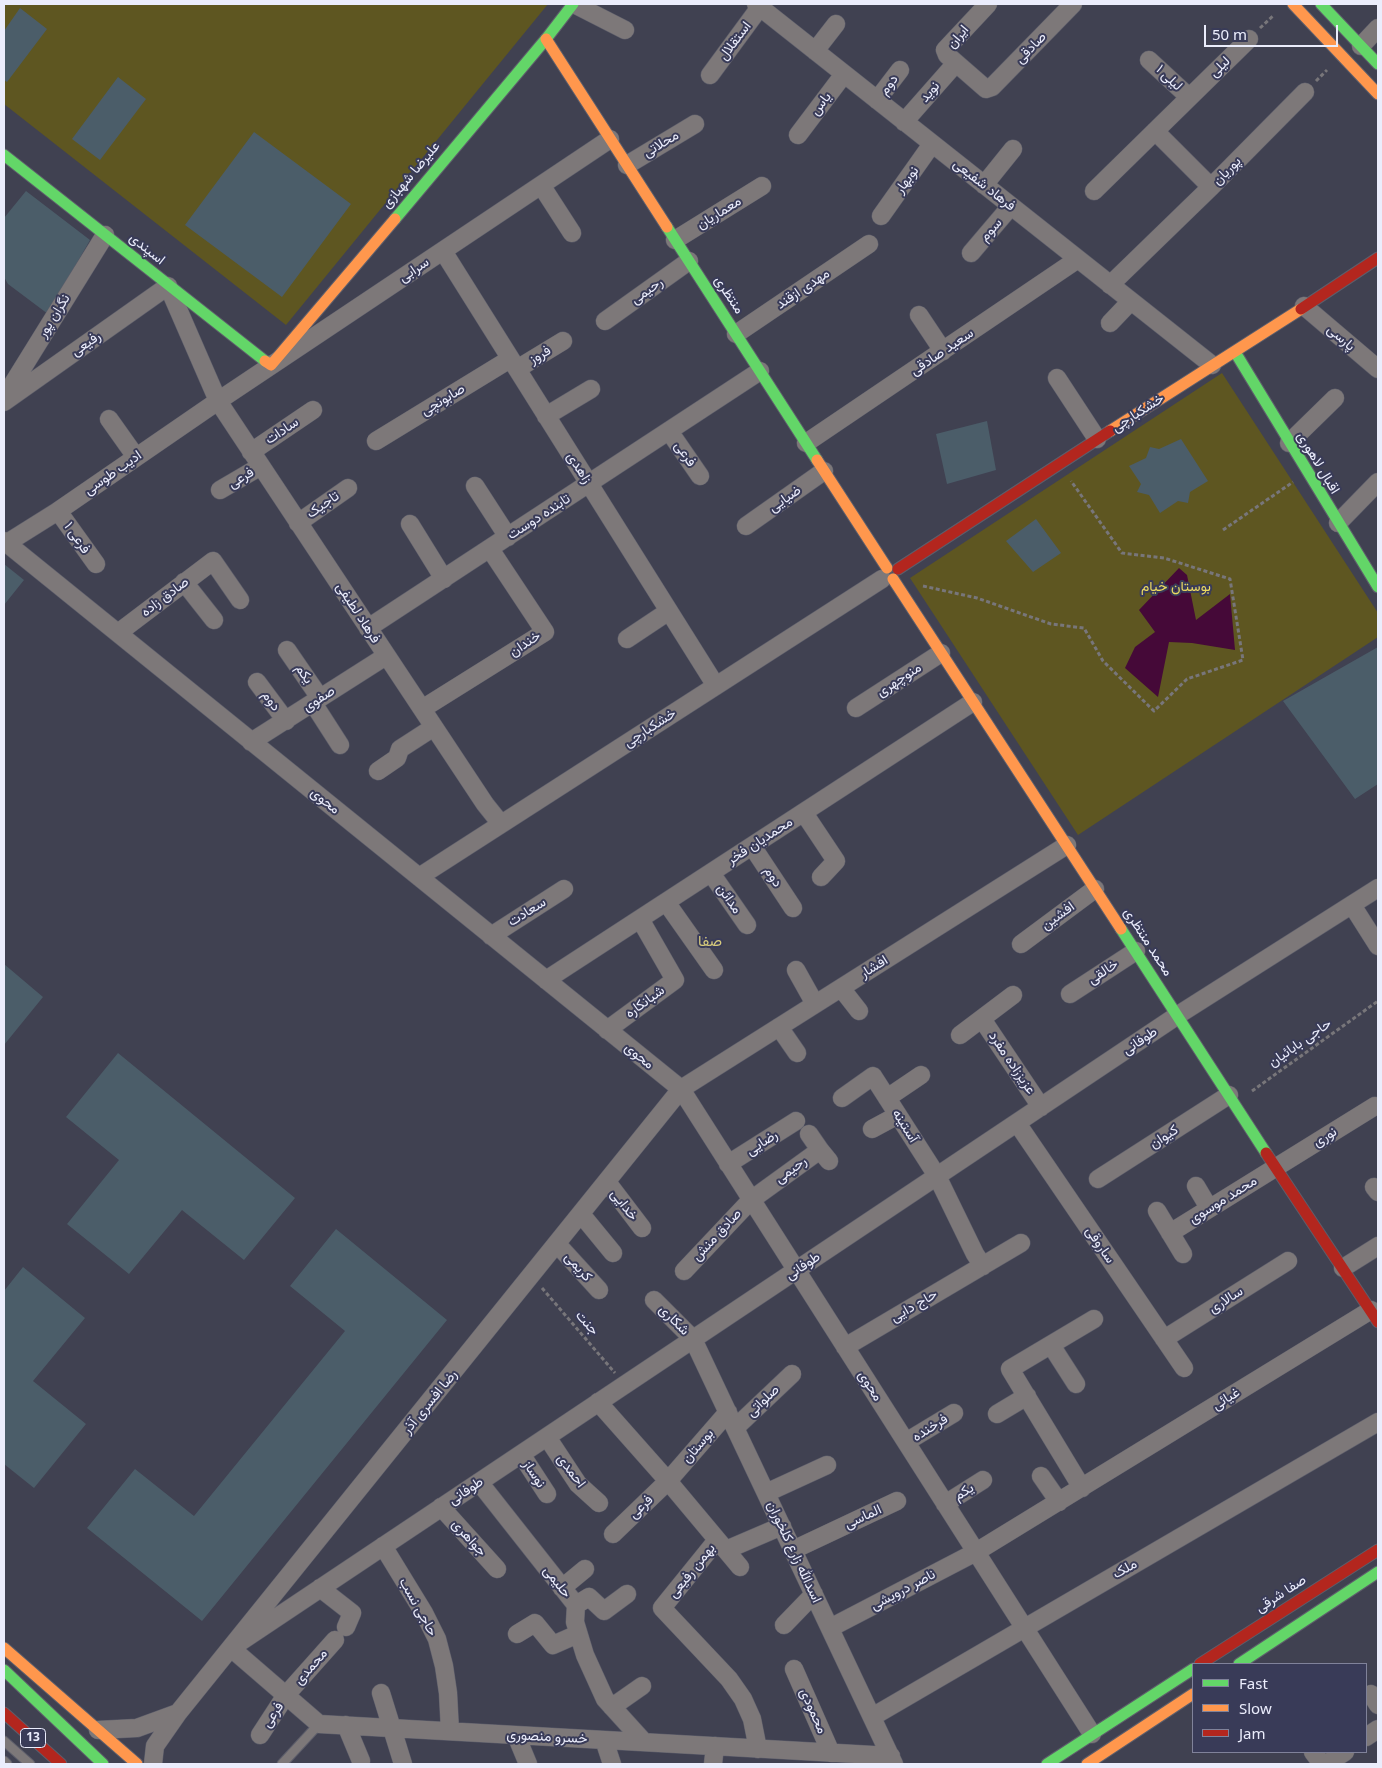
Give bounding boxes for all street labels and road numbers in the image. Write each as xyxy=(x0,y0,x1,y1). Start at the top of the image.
street label: استقلال xyxy=(715,18,755,64)
street label: ایران xyxy=(943,22,973,52)
street label: صادقی xyxy=(1012,29,1050,67)
street label: لیلی xyxy=(1206,53,1234,81)
street label: لیلی ۱ xyxy=(1152,61,1186,95)
street label: دوم xyxy=(876,71,902,99)
street label: نوید xyxy=(916,78,944,106)
street label: یاس xyxy=(807,89,835,119)
street label: محلاتی xyxy=(640,127,682,161)
street label: علیرضا شهبازی xyxy=(378,138,444,212)
street label: پوریان xyxy=(1209,153,1245,189)
street label: فرهاد شفیعی xyxy=(949,155,1019,215)
street label: نوبهار xyxy=(891,163,923,197)
street label: معماریان xyxy=(694,193,744,233)
street label: سوم xyxy=(976,215,1006,245)
street label: اسپندی xyxy=(126,229,168,269)
street label: سرابی xyxy=(396,254,432,286)
street label: مهدی ازقند xyxy=(773,265,833,313)
street label: منتظری xyxy=(711,273,747,317)
street label: رحیمی xyxy=(628,274,666,308)
street label: نگران پور xyxy=(34,291,74,341)
street label: پارسی xyxy=(1323,321,1359,355)
street label: سعید صادقی xyxy=(907,325,977,379)
street label: رفیعی xyxy=(68,328,104,360)
street label: فروز xyxy=(526,342,554,368)
street label: صابونچی xyxy=(418,380,468,420)
street label: خشکبارچی xyxy=(1109,390,1167,436)
street label: سادات xyxy=(262,414,302,448)
street label: اقبال لاهوری xyxy=(1293,429,1343,497)
street label: فرعی xyxy=(670,438,700,470)
street label: ادیب طوسی xyxy=(81,447,145,499)
street label: زاهدی xyxy=(563,449,595,487)
street label: فرعی xyxy=(225,464,257,492)
street label: ضیایی xyxy=(766,482,804,516)
street label: تاجیک xyxy=(303,488,343,522)
street label: تابنده دوست xyxy=(504,490,574,544)
street label: فرعی ۱ xyxy=(60,519,94,557)
street label: صادق زاده xyxy=(138,574,192,620)
street label: فرهاد لطیفی xyxy=(332,579,384,647)
street label: خندان xyxy=(506,627,544,661)
street label: منوچهری xyxy=(873,659,925,701)
street label: یکم xyxy=(291,661,317,687)
street label: صفوی xyxy=(300,682,338,716)
street label: دوم xyxy=(258,687,284,715)
street label: خشکبارچی xyxy=(621,705,679,751)
street label: محوی xyxy=(307,784,343,818)
street label: محمدیان فخر xyxy=(724,814,796,868)
street label: دوم xyxy=(760,864,786,890)
street label: مدائن xyxy=(713,881,745,917)
street label: سعادت xyxy=(505,894,549,930)
street label: افشین xyxy=(1038,898,1078,934)
street label: محمد منتظری xyxy=(1120,905,1176,979)
street label: افشار xyxy=(857,952,891,982)
street label: خالقی xyxy=(1085,956,1121,988)
street label: شبانکاره xyxy=(622,982,668,1022)
street label: حاجی بابائیان xyxy=(1265,1015,1335,1071)
street label: طوفانی xyxy=(1119,1023,1161,1059)
street label: عزیززاده مفرد xyxy=(985,1028,1039,1098)
street label: محوی xyxy=(621,1039,657,1073)
street label: آستینه xyxy=(888,1106,922,1146)
street label: کیوان xyxy=(1146,1122,1182,1152)
street label: نوری xyxy=(1310,1123,1340,1151)
street label: رضایی xyxy=(743,1127,781,1159)
street label: رحیمی xyxy=(772,1153,810,1187)
street label: محمد موسوی xyxy=(1186,1172,1260,1228)
street label: خدایی xyxy=(606,1186,642,1224)
street label: صادق منش xyxy=(689,1206,745,1264)
street label: ساروقی xyxy=(1082,1223,1118,1267)
street label: طوفانی xyxy=(782,1248,824,1284)
street label: کریمی xyxy=(561,1249,595,1285)
street label: سالاری xyxy=(1206,1283,1246,1317)
street label: حاج دایی xyxy=(888,1286,940,1326)
street label: شکاری xyxy=(655,1301,693,1339)
street label: جنت xyxy=(572,1307,602,1339)
street label: رضا افسری آذر xyxy=(399,1366,461,1438)
street label: محوی xyxy=(854,1368,886,1404)
street label: صلواتی xyxy=(743,1381,783,1421)
street label: غیائی xyxy=(1209,1384,1243,1414)
street label: فرخنده xyxy=(909,1411,951,1445)
street label: بوستان xyxy=(679,1425,717,1467)
street label: احمدی xyxy=(553,1451,589,1491)
street label: نوساز xyxy=(519,1457,549,1491)
street label: طوفانی xyxy=(445,1473,487,1509)
street label: یکم xyxy=(951,1479,977,1505)
street label: فرعی xyxy=(625,1492,657,1522)
street label: اسدالله زارع کلخوران xyxy=(763,1499,825,1605)
street label: الماسی xyxy=(842,1501,884,1533)
street label: جواهری xyxy=(448,1516,490,1560)
street label: بهمن رفیعی xyxy=(665,1540,719,1602)
street label: ملک xyxy=(1110,1555,1140,1583)
street label: حلیمی xyxy=(539,1563,575,1601)
street label: ناصر درویشی xyxy=(868,1566,938,1614)
street label: صفا شرقی xyxy=(1253,1571,1309,1617)
street label: حاجی نسب xyxy=(395,1575,441,1639)
street label: محمدی xyxy=(291,1646,331,1688)
street label: محمودی xyxy=(796,1686,830,1736)
street label: فرعی xyxy=(258,1699,288,1731)
street label: خسرو منصوری xyxy=(506,1726,588,1748)
road number: 13 xyxy=(20,1729,46,1748)

